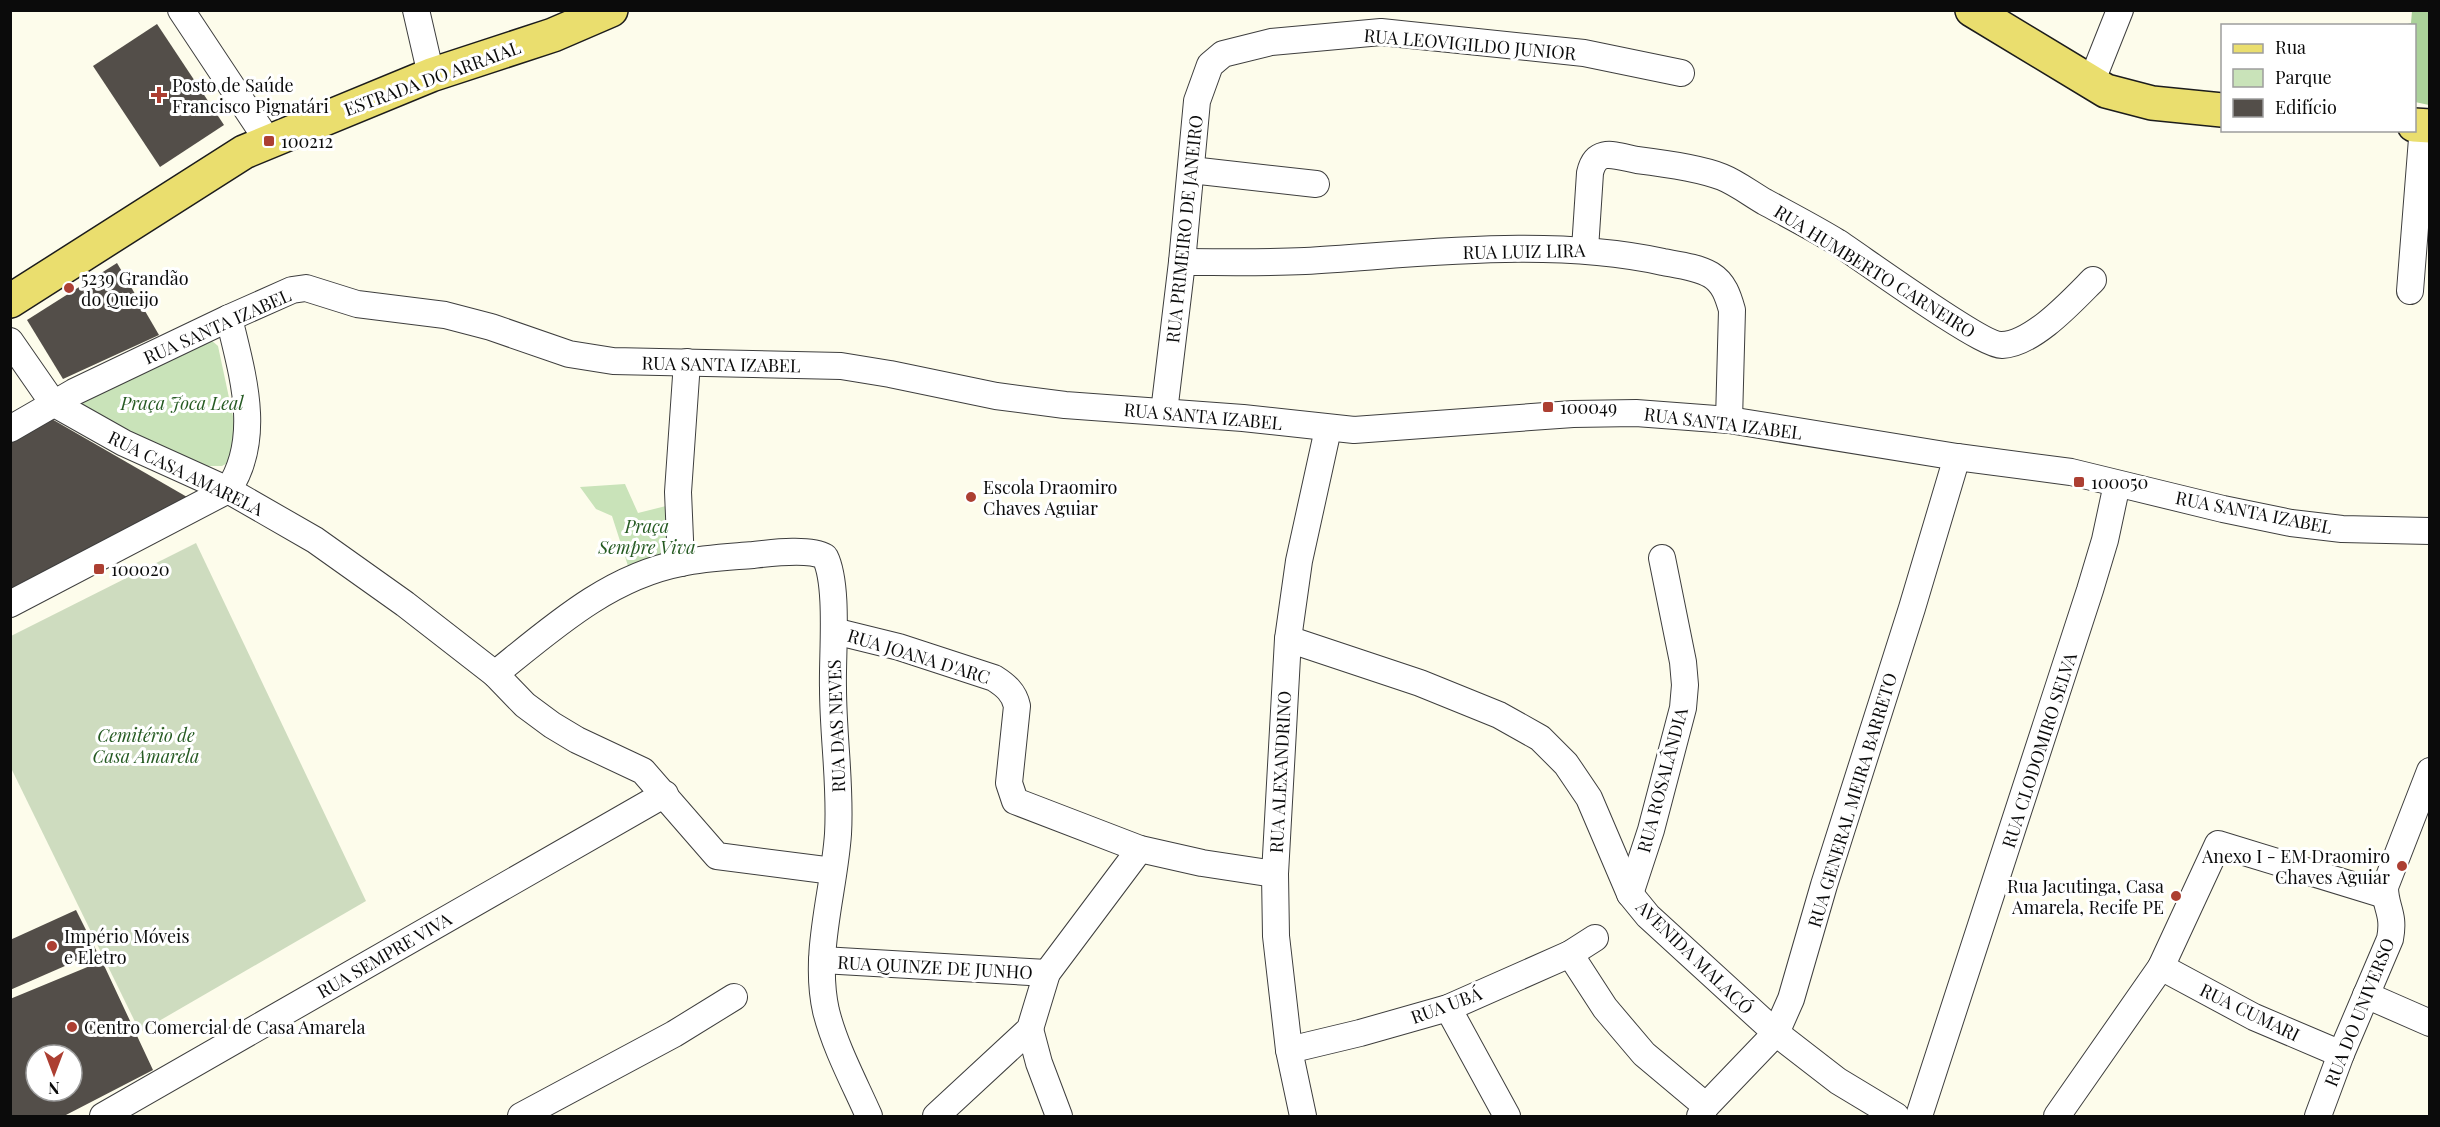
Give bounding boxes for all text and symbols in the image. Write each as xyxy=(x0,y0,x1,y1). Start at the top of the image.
street label: RUA LEOVIGILDO JUNIOR xyxy=(1363,23,1577,65)
legend xyxy=(2221,24,2416,132)
street label: ESTRADA DO ARRAIAL xyxy=(340,35,524,121)
text: Rua xyxy=(2275,35,2306,59)
text: Parque xyxy=(2275,65,2332,89)
place label: Posto de Saúde Francisco Pignatári xyxy=(172,73,329,118)
marker: Posto de Saúde Francisco Pignatári xyxy=(150,86,168,104)
text: Edifício xyxy=(2275,95,2337,119)
street label: RUA PRIMEIRO DE JANEIRO xyxy=(1160,114,1208,344)
place label: 100212 xyxy=(281,129,333,153)
marker: 100212 xyxy=(262,134,276,148)
street label: RUA HUMBERTO CARNEIRO xyxy=(1770,199,1980,343)
street label: RUA LUIZ LIRA xyxy=(1462,238,1586,264)
place label: 5239 Grandão do Queijo xyxy=(81,266,189,311)
marker: 5239 Grandão do Queijo xyxy=(62,281,76,295)
street label: RUA SANTA IZABEL xyxy=(139,283,295,369)
street label: RUA SANTA IZABEL xyxy=(641,351,801,377)
park label: Praça Joca Leal xyxy=(120,391,244,415)
place label: 100049 xyxy=(1560,395,1617,419)
street label: RUA SANTA IZABEL xyxy=(1123,397,1284,435)
marker: 100049 xyxy=(1541,400,1555,414)
street label: RUA SANTA IZABEL xyxy=(1643,401,1804,445)
street label: RUA CASA AMARELA xyxy=(104,425,268,521)
place label: 100050 xyxy=(2091,470,2148,494)
place label: Escola Draomiro Chaves Aguiar xyxy=(983,475,1118,520)
marker: 100050 xyxy=(2072,475,2086,489)
street label: RUA SANTA IZABEL xyxy=(2174,485,2335,539)
marker: Escola Draomiro Chaves Aguiar xyxy=(964,490,978,504)
park label: Praça Sempre Viva xyxy=(597,514,696,559)
place label: 100020 xyxy=(111,557,169,581)
marker: 100020 xyxy=(92,562,106,576)
street label: RUA JOANA D'ARC xyxy=(845,623,993,689)
street label: RUA CLODOMIRO SELVA xyxy=(1996,649,2082,851)
street label: RUA DAS NEVES xyxy=(822,659,850,793)
street label: RUA GENERAL MEIRA BARRETO xyxy=(1802,670,1902,930)
street label: RUA ALEXANDRINO xyxy=(1264,690,1296,854)
street label: RUA ROSALÂNDIA xyxy=(1631,704,1693,855)
park label: Cemitério de Casa Amarela xyxy=(92,723,200,768)
place label: Anexo I - EM Draomiro Chaves Aguiar xyxy=(2201,844,2390,889)
marker: Anexo I - EM Draomiro Chaves Aguiar xyxy=(2395,859,2409,873)
place label: Rua Jacutinga, Casa Amarela, Recife PE xyxy=(2007,874,2164,919)
marker: Rua Jacutinga, Casa Amarela, Recife PE xyxy=(2169,889,2183,903)
street label: AVENIDA MALACÓ xyxy=(1631,894,1759,1019)
street label: RUA SEMPRE VIVA xyxy=(312,906,456,1003)
place label: Império Móveis e Eletro xyxy=(64,924,189,969)
street label: RUA DO UNIVERSO xyxy=(2318,934,2400,1090)
marker: Império Móveis e Eletro xyxy=(45,939,59,953)
street label: RUA QUINZE DE JUNHO xyxy=(837,950,1033,984)
street label: RUA CUMARI xyxy=(2196,977,2304,1047)
street label: RUA UBÁ xyxy=(1407,981,1485,1029)
place label: Centro Comercial de Casa Amarela xyxy=(84,1015,365,1039)
marker: Centro Comercial de Casa Amarela xyxy=(65,1020,79,1034)
north arrow xyxy=(24,1043,84,1103)
text: N xyxy=(48,1078,60,1099)

